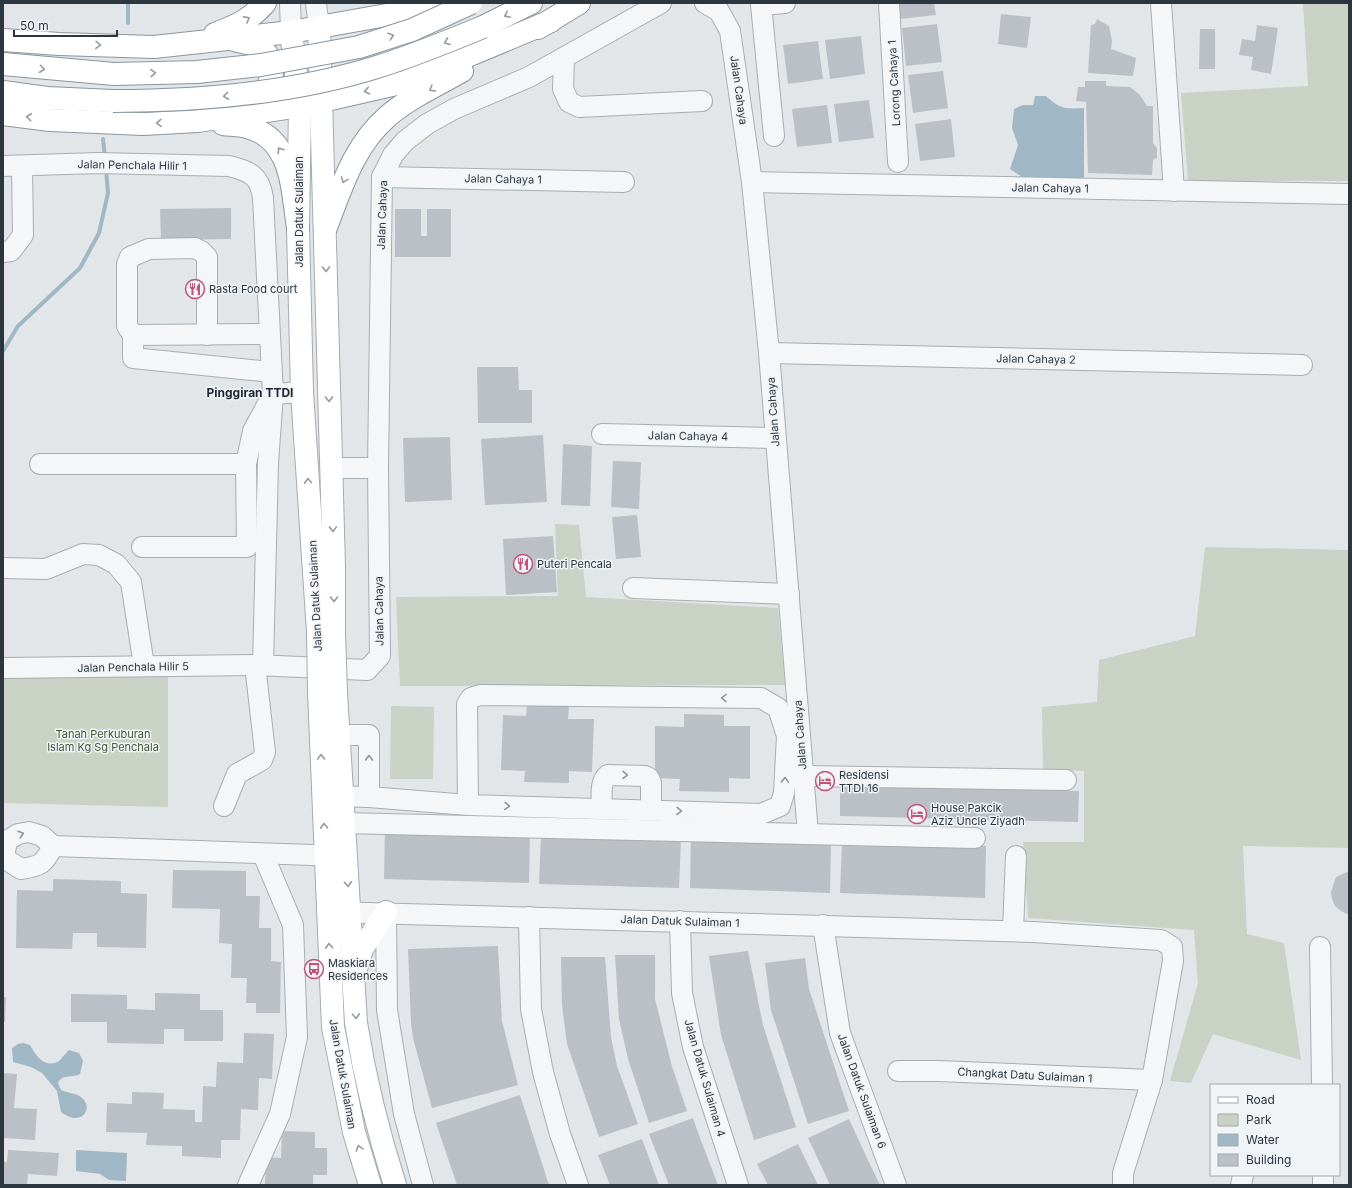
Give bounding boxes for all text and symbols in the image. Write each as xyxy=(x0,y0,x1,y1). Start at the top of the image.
one-way arrow xyxy=(504,10,511,18)
scale bar xyxy=(14,12,117,38)
one-way arrow xyxy=(243,17,250,24)
text: 50 m xyxy=(20,18,49,33)
one-way arrow xyxy=(388,33,395,41)
one-way arrow xyxy=(443,37,451,45)
street label: Lorong Cahaya 1 xyxy=(885,40,903,126)
one-way arrow xyxy=(95,41,101,50)
street label: Jalan Cahaya xyxy=(727,54,751,126)
one-way arrow xyxy=(39,64,45,73)
one-way arrow xyxy=(150,69,156,77)
one-way arrow xyxy=(429,84,436,91)
one-way arrow xyxy=(364,87,370,95)
one-way arrow xyxy=(223,91,229,100)
one-way arrow xyxy=(26,113,32,122)
one-way arrow xyxy=(156,118,162,127)
one-way arrow xyxy=(277,147,284,154)
street label: Jalan Datuk Sulaiman xyxy=(292,156,306,268)
street label: Jalan Penchala Hilir 1 xyxy=(77,157,187,173)
street label: Jalan Cahaya 1 xyxy=(464,171,542,187)
one-way arrow xyxy=(341,176,349,183)
street label: Jalan Cahaya xyxy=(374,180,390,250)
street label: Jalan Cahaya 1 xyxy=(1011,180,1089,196)
one-way arrow xyxy=(322,266,330,272)
restaurant icon: Rasta Food court xyxy=(184,278,206,300)
place label: Rasta Food court xyxy=(209,282,298,296)
street label: Jalan Cahaya 2 xyxy=(996,351,1076,367)
street label: Jalan Cahaya xyxy=(764,377,782,447)
district label: Pinggiran TTDI xyxy=(207,385,293,400)
one-way arrow xyxy=(325,396,333,402)
street label: Jalan Cahaya 4 xyxy=(648,428,728,444)
one-way arrow xyxy=(303,478,312,484)
one-way arrow xyxy=(329,526,337,532)
street label: Jalan Datuk Sulaiman xyxy=(305,540,325,652)
restaurant icon: Puteri Pencala xyxy=(512,553,534,575)
place label: Puteri Pencala xyxy=(537,557,612,571)
street label: Jalan Cahaya xyxy=(371,576,387,646)
one-way arrow xyxy=(330,596,338,602)
street label: Jalan Penchala Hilir 5 xyxy=(77,659,189,675)
one-way arrow xyxy=(721,694,727,702)
street label: Jalan Cahaya xyxy=(791,700,809,770)
park label: Tanah Perkuburan Islam Kg Sg Penchala xyxy=(47,727,159,754)
one-way arrow xyxy=(317,754,326,760)
one-way arrow xyxy=(365,755,373,761)
place label: Residensi TTDI 16 xyxy=(839,768,889,795)
hotel icon: Residensi TTDI 16 xyxy=(814,770,836,792)
one-way arrow xyxy=(622,771,628,779)
one-way arrow xyxy=(781,777,789,783)
place label: House Pakcik Aziz Uncle Ziyadh xyxy=(931,801,1025,828)
one-way arrow xyxy=(504,802,510,810)
hotel icon: House Pakcik Aziz Uncle Ziyadh xyxy=(906,803,928,825)
one-way arrow xyxy=(676,807,682,816)
one-way arrow xyxy=(320,823,328,829)
one-way arrow xyxy=(18,830,25,839)
one-way arrow xyxy=(343,881,352,887)
street label: Jalan Datuk Sulaiman 1 xyxy=(620,912,740,930)
one-way arrow xyxy=(324,943,333,949)
place label: Maskiara Residences xyxy=(328,956,388,983)
bus stop icon: Maskiara Residences xyxy=(303,958,325,980)
one-way arrow xyxy=(351,1013,360,1020)
street label: Jalan Datuk Sulaiman xyxy=(326,1018,360,1130)
street label: Jalan Datuk Sulaiman 4 xyxy=(681,1018,729,1138)
street label: Jalan Datuk Sulaiman 6 xyxy=(835,1031,889,1151)
street label: Changkat Datu Sulaiman 1 xyxy=(957,1064,1093,1086)
legend xyxy=(1210,1084,1340,1176)
text: Road xyxy=(1246,1092,1275,1107)
text: Park xyxy=(1246,1112,1272,1127)
text: Water xyxy=(1246,1132,1280,1147)
one-way arrow xyxy=(355,1144,364,1151)
text: Building xyxy=(1246,1152,1291,1167)

